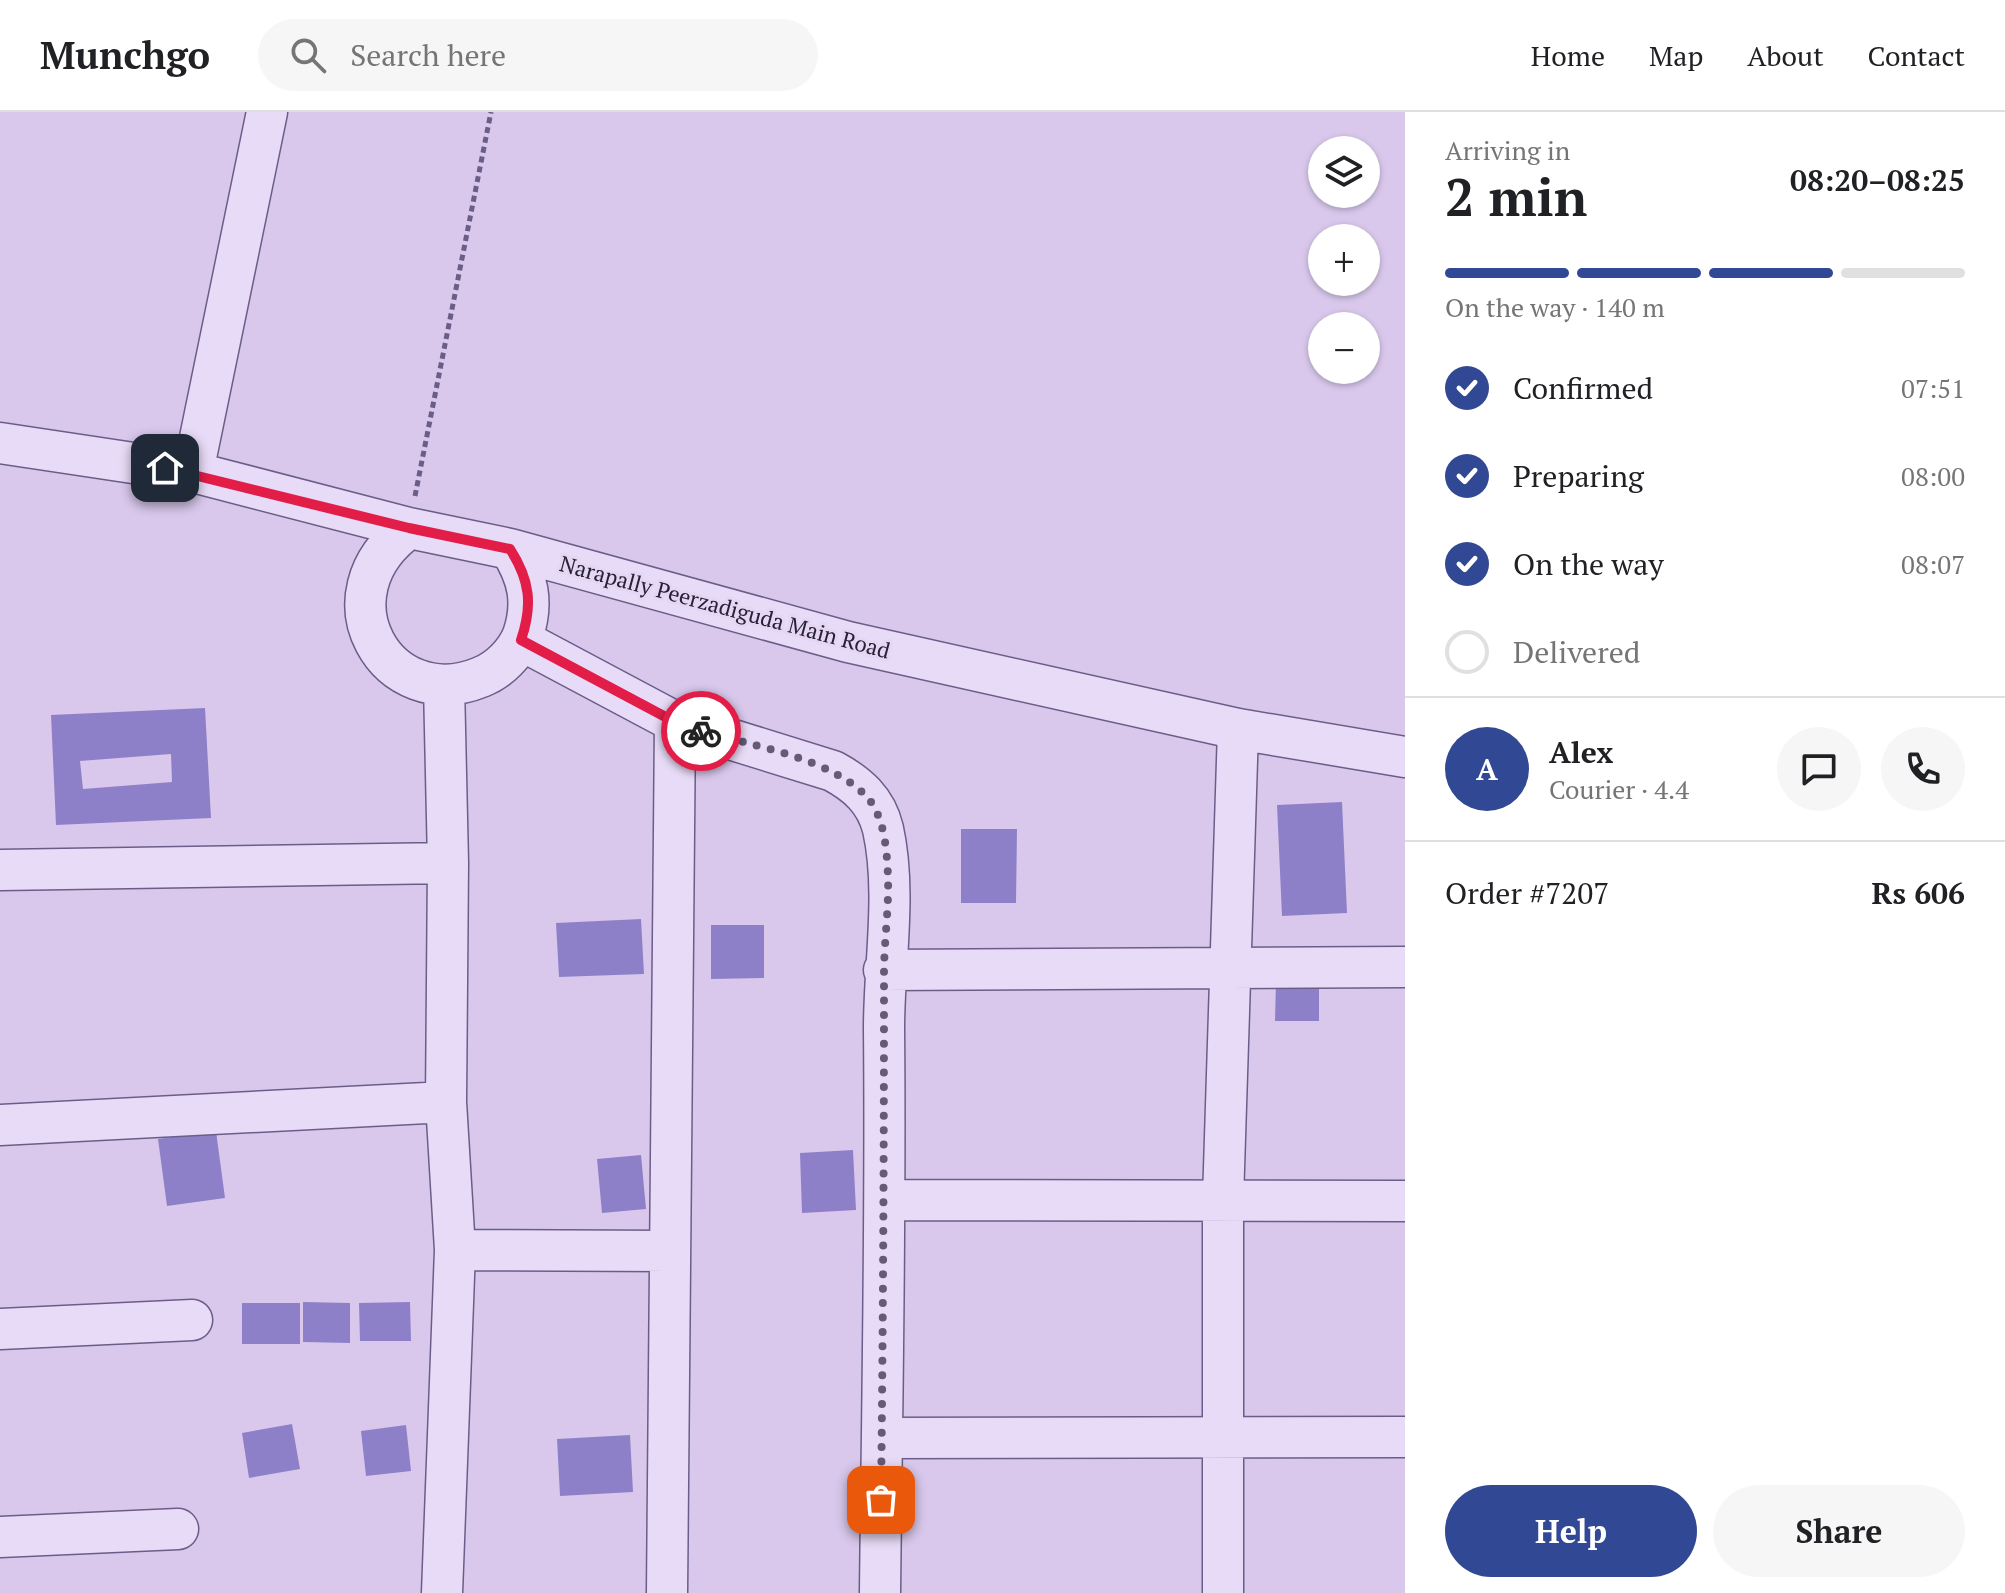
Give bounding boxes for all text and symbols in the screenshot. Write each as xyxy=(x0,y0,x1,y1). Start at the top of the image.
search box xyxy=(258,19,818,91)
text: Munchgo xyxy=(40,30,210,80)
icon: search xyxy=(286,33,330,77)
text: Search here xyxy=(350,35,506,75)
text: Home xyxy=(1531,37,1605,74)
text: Map xyxy=(1649,37,1703,74)
text: About xyxy=(1747,37,1824,74)
text: Contact xyxy=(1868,37,1965,74)
text: Arriving in xyxy=(1445,133,1570,167)
map controls xyxy=(1308,136,1380,384)
button: layers xyxy=(1308,136,1380,208)
text: 08:20–08:25 xyxy=(1790,160,1965,200)
text: 2 min xyxy=(1445,162,1587,231)
button: + xyxy=(1308,224,1380,296)
text: On the way · 140 m xyxy=(1445,290,1665,324)
button: − xyxy=(1308,312,1380,384)
icon: check xyxy=(1445,366,1489,410)
text: Confirmed xyxy=(1513,368,1653,408)
text: 07:51 xyxy=(1901,371,1965,405)
pin xyxy=(131,434,199,502)
icon: home xyxy=(143,446,187,490)
icon: check xyxy=(1445,454,1489,498)
text: Preparing xyxy=(1513,456,1644,496)
text: 08:00 xyxy=(1901,459,1965,493)
icon: check xyxy=(1445,542,1489,586)
text: On the way xyxy=(1513,544,1664,584)
text: 08:07 xyxy=(1901,547,1965,581)
street label: Narapally Peerzadiguda Main Road xyxy=(557,548,894,665)
text: Delivered xyxy=(1513,632,1640,672)
courier xyxy=(661,691,741,771)
icon: bike xyxy=(679,709,723,753)
button: chat xyxy=(1777,727,1861,811)
button: phone xyxy=(1881,727,1965,811)
text: Alex xyxy=(1549,732,1613,772)
text: A xyxy=(1476,749,1498,789)
text: Courier · 4.4 xyxy=(1549,772,1689,806)
text: Order #7207 xyxy=(1445,873,1609,913)
text: Rs 606 xyxy=(1872,873,1965,913)
pin xyxy=(847,1466,915,1534)
icon: bag xyxy=(859,1478,903,1522)
button: Help xyxy=(1445,1485,1697,1577)
button: Share xyxy=(1713,1485,1965,1577)

